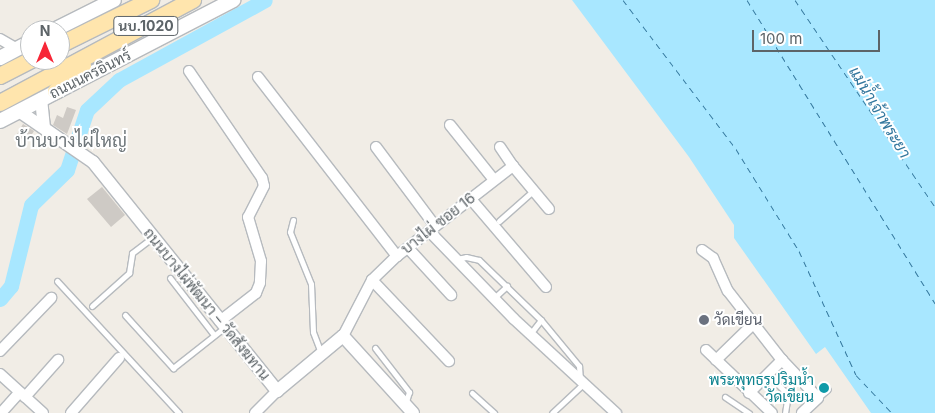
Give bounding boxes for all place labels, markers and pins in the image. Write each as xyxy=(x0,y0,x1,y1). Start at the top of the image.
place label: วัดเขียน xyxy=(714,311,762,329)
marker: วัดเขียน xyxy=(698,314,710,326)
place label: พระพุทธรูปริมน้ำ วัดเขียน xyxy=(709,370,814,405)
marker: พระพุทธรูปริมน้ำ วัดเขียน xyxy=(818,382,830,394)

